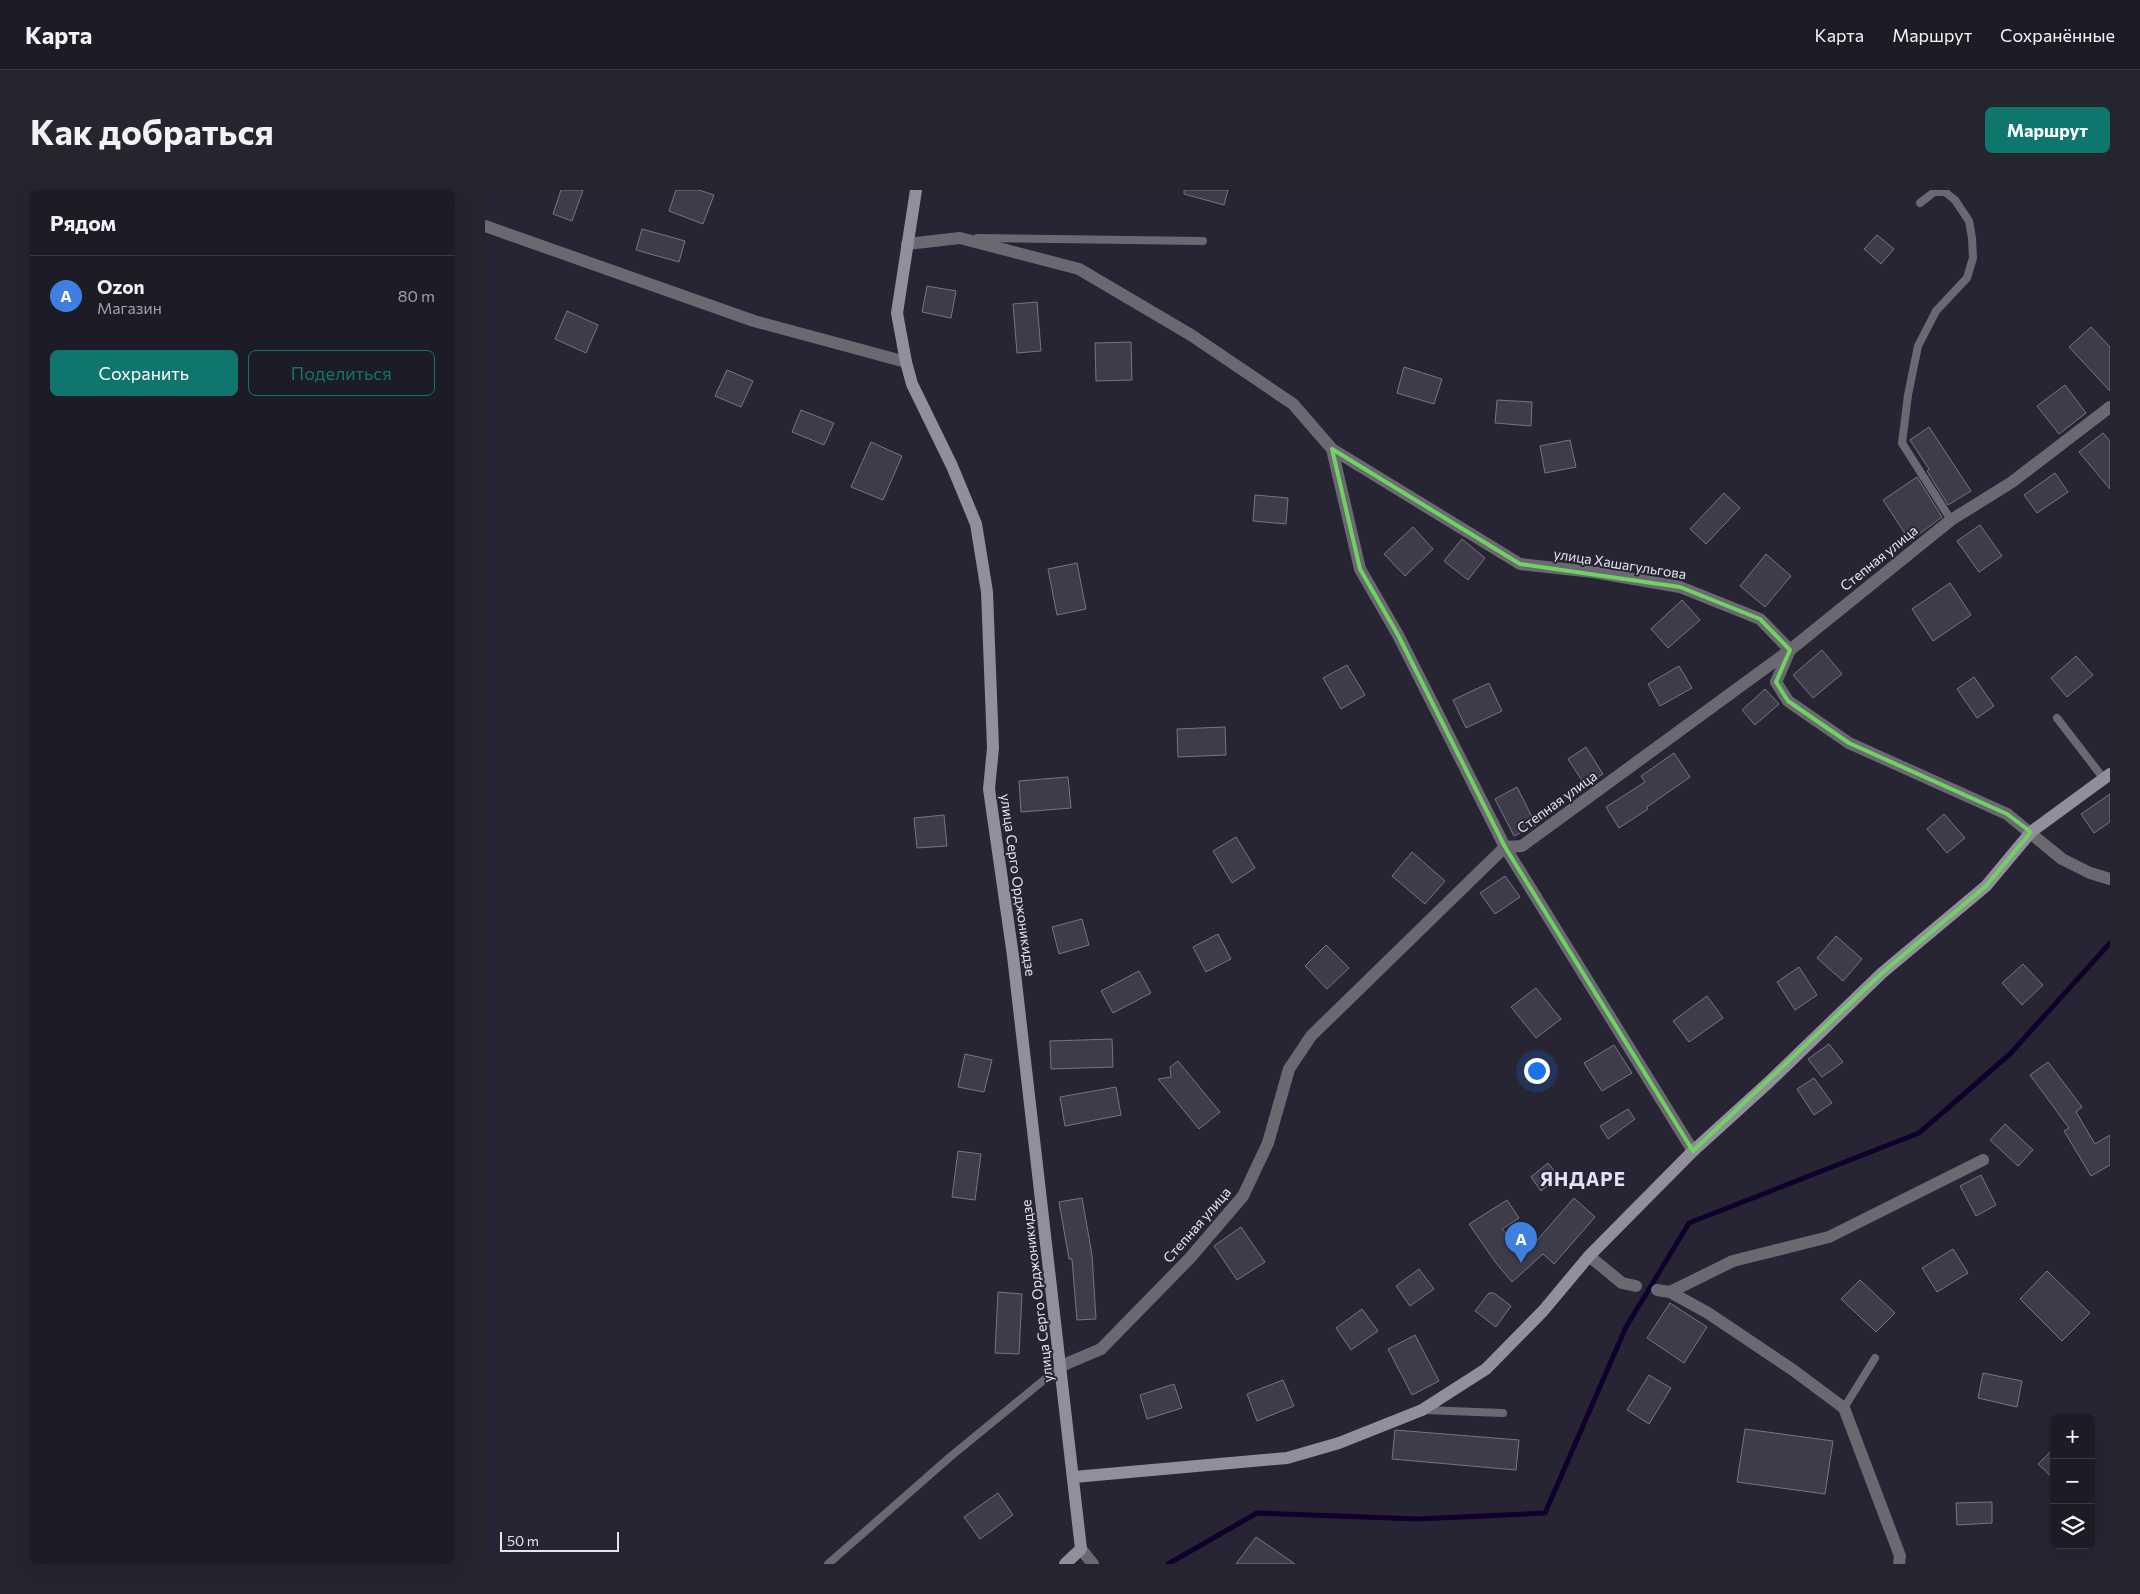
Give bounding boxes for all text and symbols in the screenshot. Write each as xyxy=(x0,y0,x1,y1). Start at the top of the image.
text: Карта xyxy=(25,20,92,49)
text: Карта xyxy=(1815,24,1864,46)
text: Маршрут xyxy=(1892,24,1972,46)
text: Сохранённые xyxy=(2000,24,2115,46)
button: Маршрут xyxy=(1985,107,2110,153)
text: Как добраться xyxy=(30,109,274,152)
text: Рядом xyxy=(50,210,116,235)
text: Ozon xyxy=(97,275,145,298)
text: A xyxy=(60,286,72,305)
text: 80 m xyxy=(398,286,435,305)
text: Магазин xyxy=(97,298,162,317)
button: Сохранить xyxy=(50,350,238,396)
button: Поделиться xyxy=(248,350,435,396)
street label: Степная улица xyxy=(1837,521,1921,594)
street label: улица Хашагульгова xyxy=(1553,545,1688,582)
street label: Степная улица xyxy=(1513,767,1600,836)
street label: улица Серго Орджоникидзе xyxy=(997,793,1040,977)
your location xyxy=(1524,1058,1550,1084)
district label: ЯНДАРЕ xyxy=(1540,1167,1626,1190)
street label: Степная улица xyxy=(1159,1183,1234,1266)
street label: улица Серго Орджоникидзе xyxy=(1017,1199,1056,1383)
pin: A xyxy=(1505,1222,1537,1263)
map controls xyxy=(2050,1414,2095,1549)
button: + xyxy=(2050,1414,2095,1459)
button: − xyxy=(2050,1459,2095,1504)
button: layers xyxy=(2050,1504,2095,1549)
scale bar xyxy=(500,1529,619,1552)
text: 50 m xyxy=(507,1532,539,1549)

